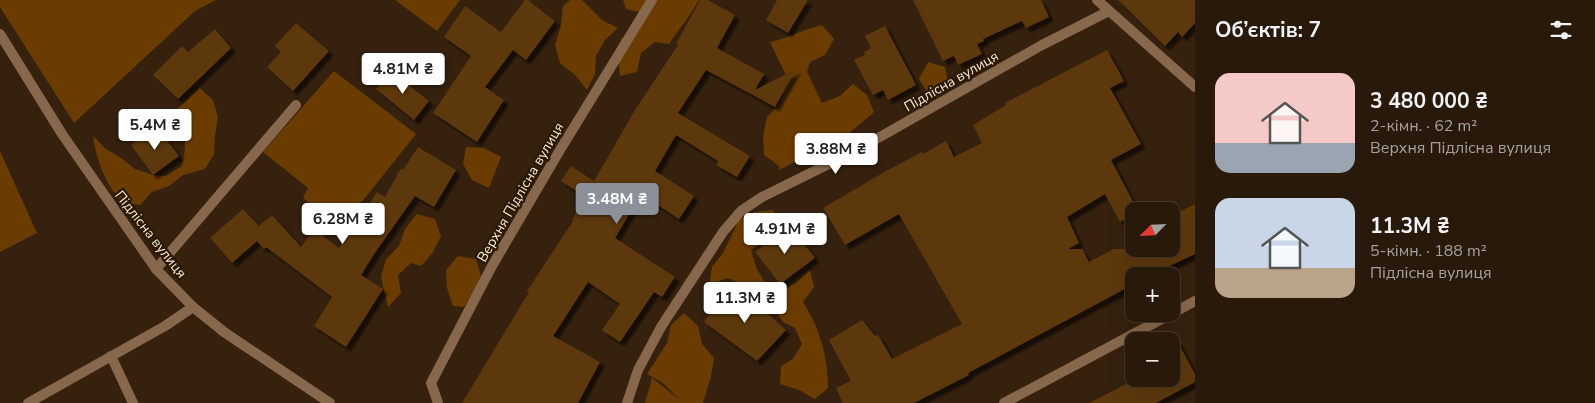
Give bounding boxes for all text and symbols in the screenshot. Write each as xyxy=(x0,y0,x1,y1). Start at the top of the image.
text: Об’єктів: 7 xyxy=(1215,16,1321,44)
icon: filters xyxy=(1547,16,1575,44)
street label: Підлісна вулиця xyxy=(900,47,1002,116)
pin: 4.81M ₴ xyxy=(357,52,449,95)
text: 4.81M ₴ xyxy=(373,58,433,80)
text: 3 480 000 ₴ xyxy=(1370,87,1488,115)
icon: home xyxy=(1255,93,1315,153)
pin: 5.4M ₴ xyxy=(114,108,196,151)
text: 5.4M ₴ xyxy=(130,114,180,136)
text: 2-кімн. · 62 m² xyxy=(1370,115,1477,137)
street label: Верхня Підлісна вулиця xyxy=(473,119,568,266)
pin: 3.88M ₴ xyxy=(790,132,882,175)
text: Верхня Підлісна вулиця xyxy=(1370,137,1551,159)
text: 3.88M ₴ xyxy=(806,138,866,160)
pin: 3.48M ₴ xyxy=(571,182,663,225)
street label: Підлісна вулиця xyxy=(110,187,191,282)
text: 3.48M ₴ xyxy=(587,188,647,210)
pin: 6.28M ₴ xyxy=(297,202,389,245)
north arrow xyxy=(1125,202,1180,258)
map controls xyxy=(1125,202,1180,387)
text: 6.28M ₴ xyxy=(313,208,373,230)
pin: 4.91M ₴ xyxy=(739,212,831,255)
text: 11.3M ₴ xyxy=(1370,212,1450,240)
text: 4.91M ₴ xyxy=(755,218,815,240)
icon: home xyxy=(1255,218,1315,278)
text: 5-кімн. · 188 m² xyxy=(1370,240,1487,262)
text: Підлісна вулиця xyxy=(1370,262,1492,284)
button: + xyxy=(1125,267,1180,322)
pin: 11.3M ₴ xyxy=(699,282,791,324)
text: 11.3M ₴ xyxy=(715,287,775,309)
button: − xyxy=(1125,332,1180,387)

